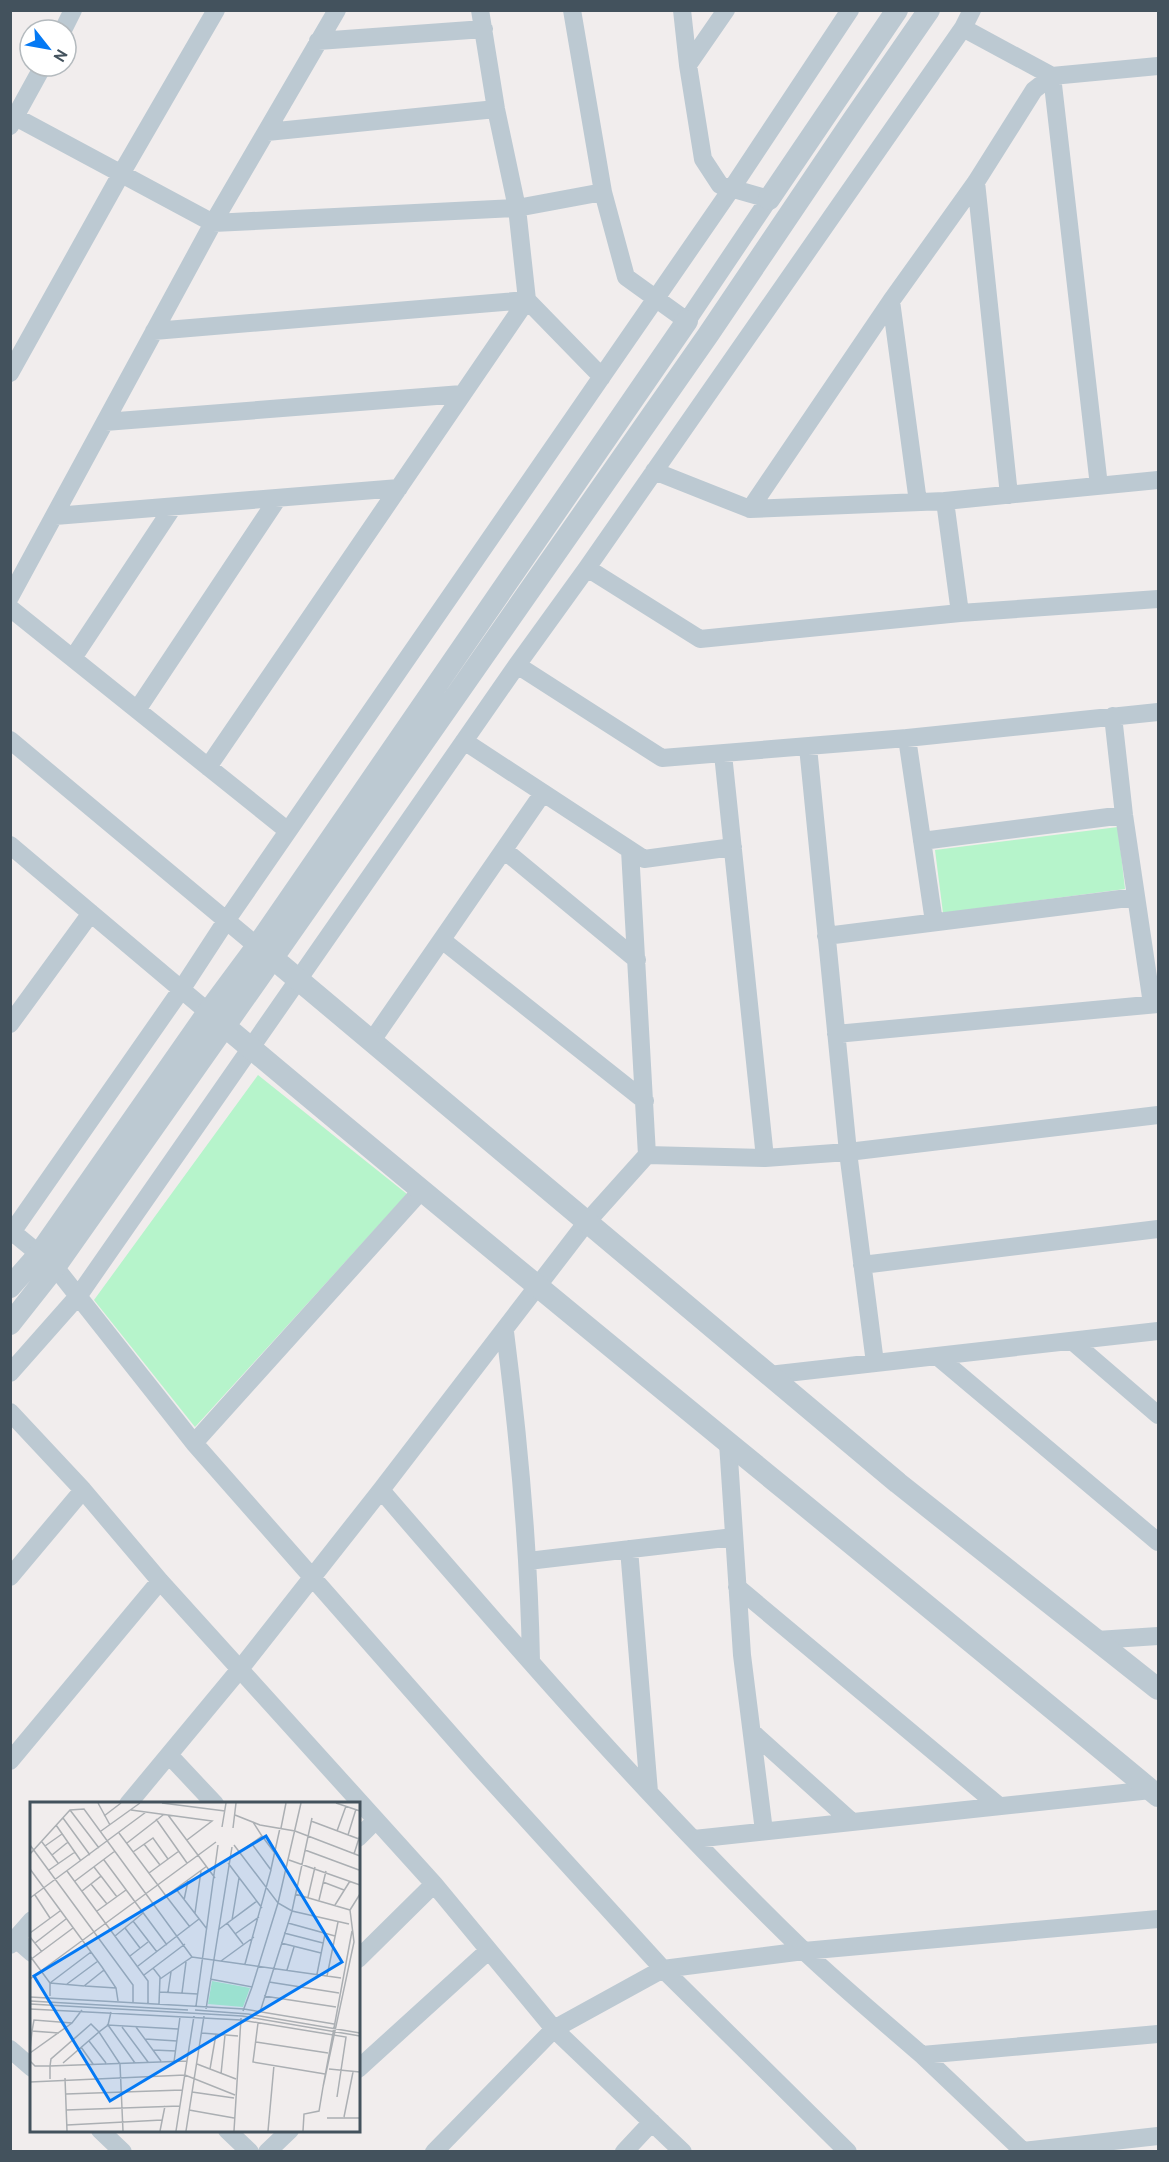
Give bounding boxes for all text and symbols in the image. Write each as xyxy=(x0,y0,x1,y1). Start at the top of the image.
north arrow xyxy=(18,18,78,78)
text: N xyxy=(50,46,72,65)
inset map xyxy=(30,1802,360,2132)

